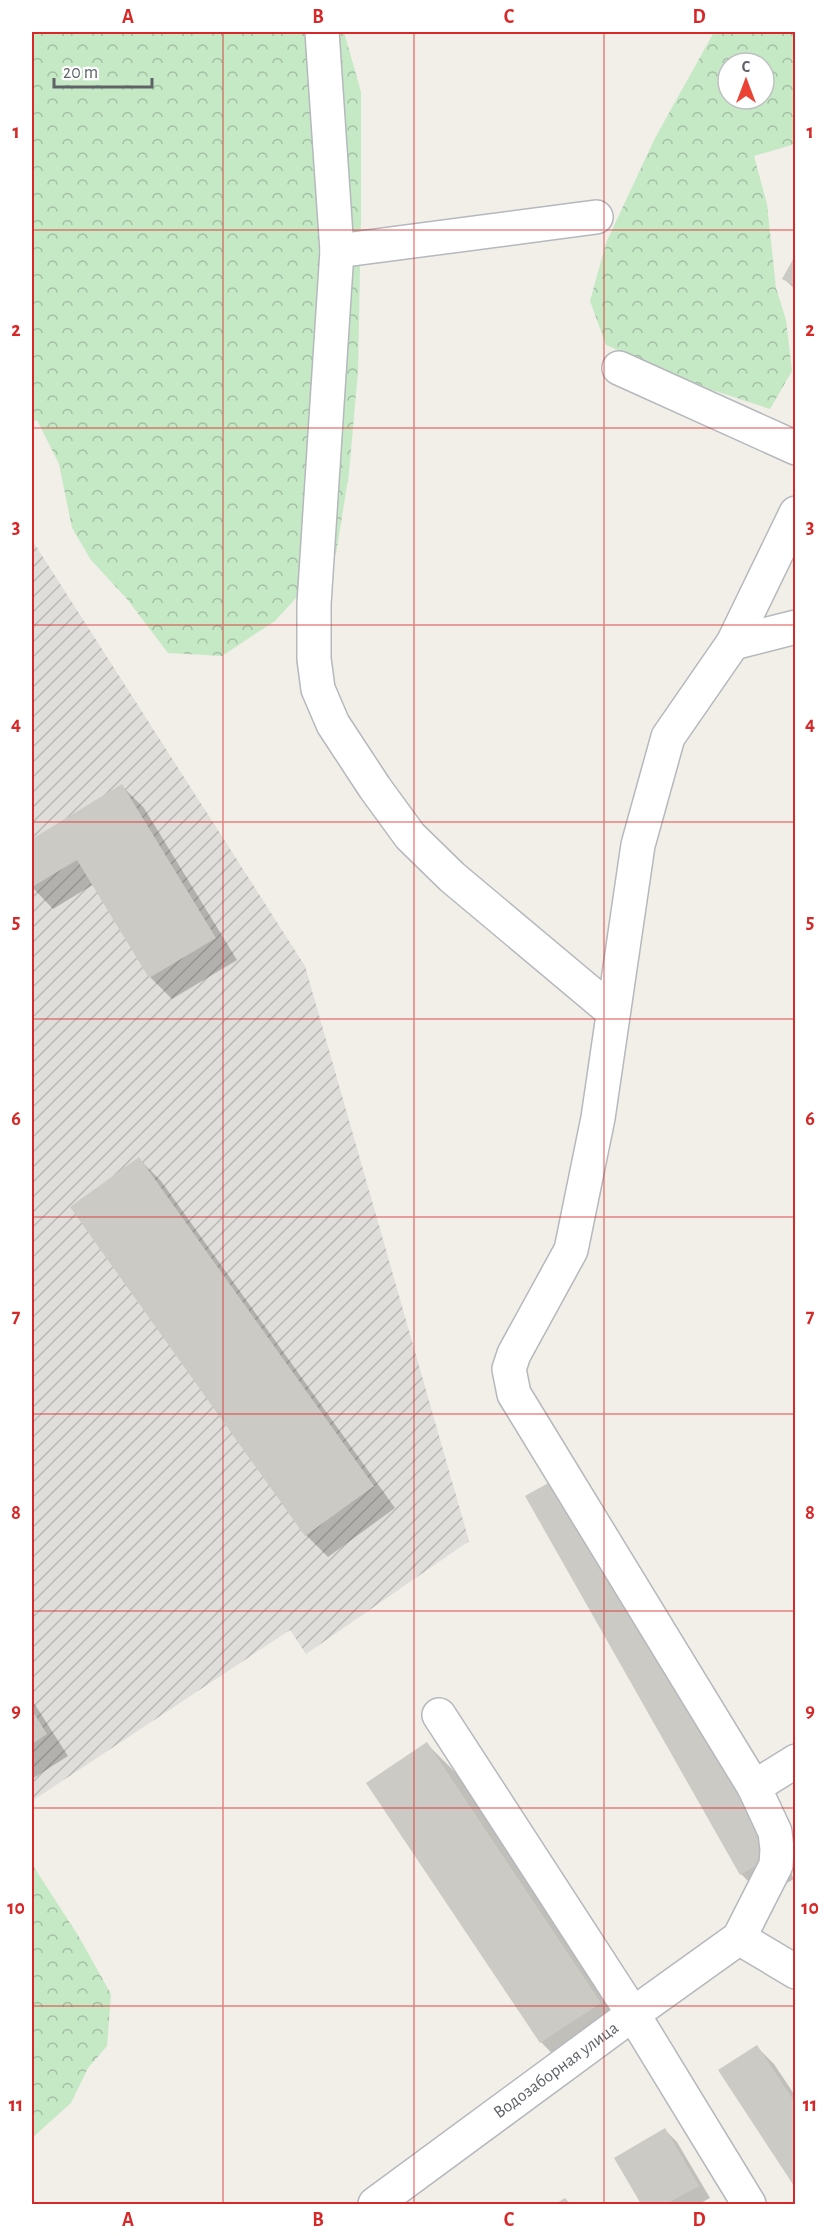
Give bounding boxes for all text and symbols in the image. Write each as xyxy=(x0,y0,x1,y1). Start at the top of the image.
text: A xyxy=(122,7,134,27)
text: B xyxy=(312,7,324,27)
text: C xyxy=(504,7,515,27)
text: D xyxy=(692,7,706,27)
scale bar xyxy=(54,51,152,89)
north arrow xyxy=(716,51,776,111)
text: С xyxy=(742,59,751,75)
text: 20 m xyxy=(63,64,98,82)
text: 1 xyxy=(12,122,20,142)
text: 1 xyxy=(806,122,814,142)
text: 2 xyxy=(11,320,21,340)
text: 2 xyxy=(805,320,815,340)
text: 3 xyxy=(12,517,20,537)
text: 3 xyxy=(806,517,814,537)
text: 4 xyxy=(11,714,21,734)
text: 4 xyxy=(805,714,815,734)
text: 5 xyxy=(12,912,20,932)
text: 5 xyxy=(806,912,814,932)
text: 6 xyxy=(11,1109,21,1129)
text: 6 xyxy=(805,1109,815,1129)
text: 7 xyxy=(12,1306,21,1326)
text: 7 xyxy=(806,1306,815,1326)
text: 8 xyxy=(11,1503,21,1523)
text: 8 xyxy=(805,1503,815,1523)
text: 9 xyxy=(11,1701,21,1721)
text: 9 xyxy=(805,1701,815,1721)
text: 10 xyxy=(7,1898,25,1918)
text: 10 xyxy=(801,1898,819,1918)
street label: Водозаборная улица xyxy=(490,2019,622,2122)
text: 11 xyxy=(9,2095,23,2115)
text: 11 xyxy=(803,2095,817,2115)
text: A xyxy=(122,2210,134,2230)
text: B xyxy=(312,2210,324,2230)
text: C xyxy=(504,2210,515,2230)
text: D xyxy=(692,2210,706,2230)

